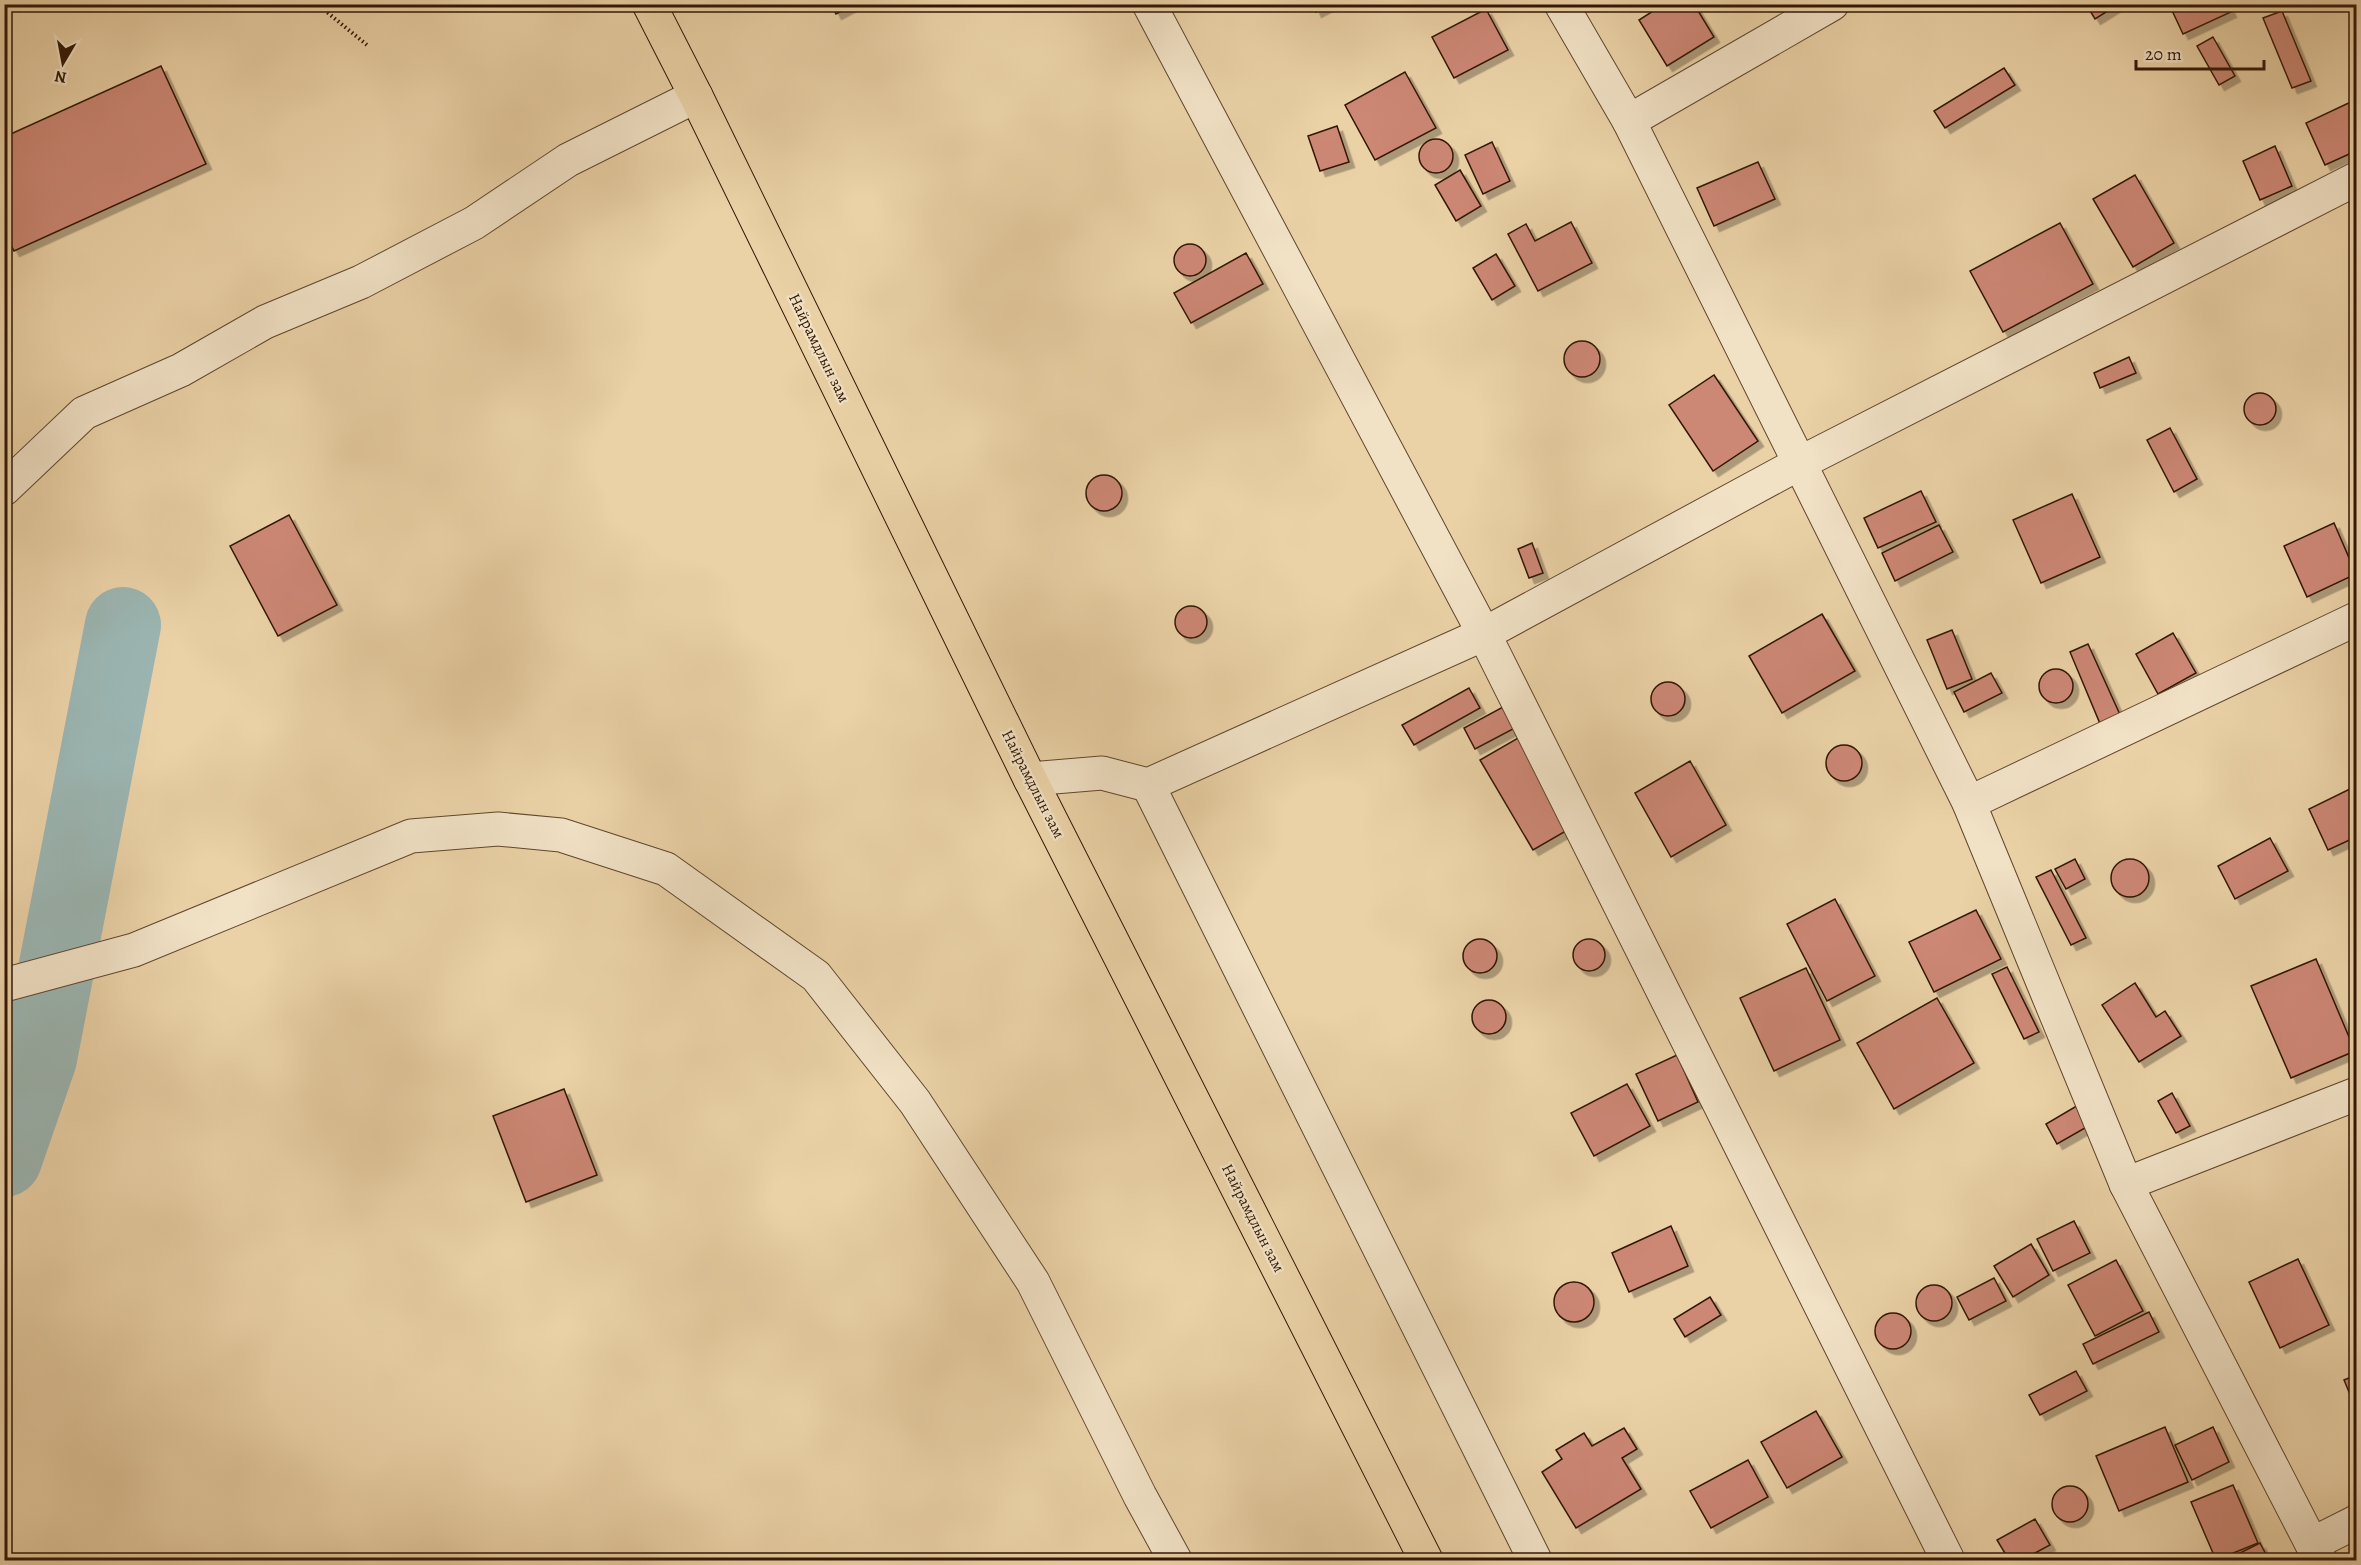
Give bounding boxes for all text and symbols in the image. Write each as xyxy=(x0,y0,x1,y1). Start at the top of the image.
north arrow xyxy=(33,33,93,93)
scale bar xyxy=(2136,33,2264,71)
text: 20 m xyxy=(2145,42,2182,66)
text: N xyxy=(53,65,68,89)
street label: Найрамдлын зам xyxy=(783,290,855,407)
street label: Найрамдлын зам xyxy=(996,726,1070,842)
street label: Найрамдлын зам xyxy=(1216,1160,1290,1276)

